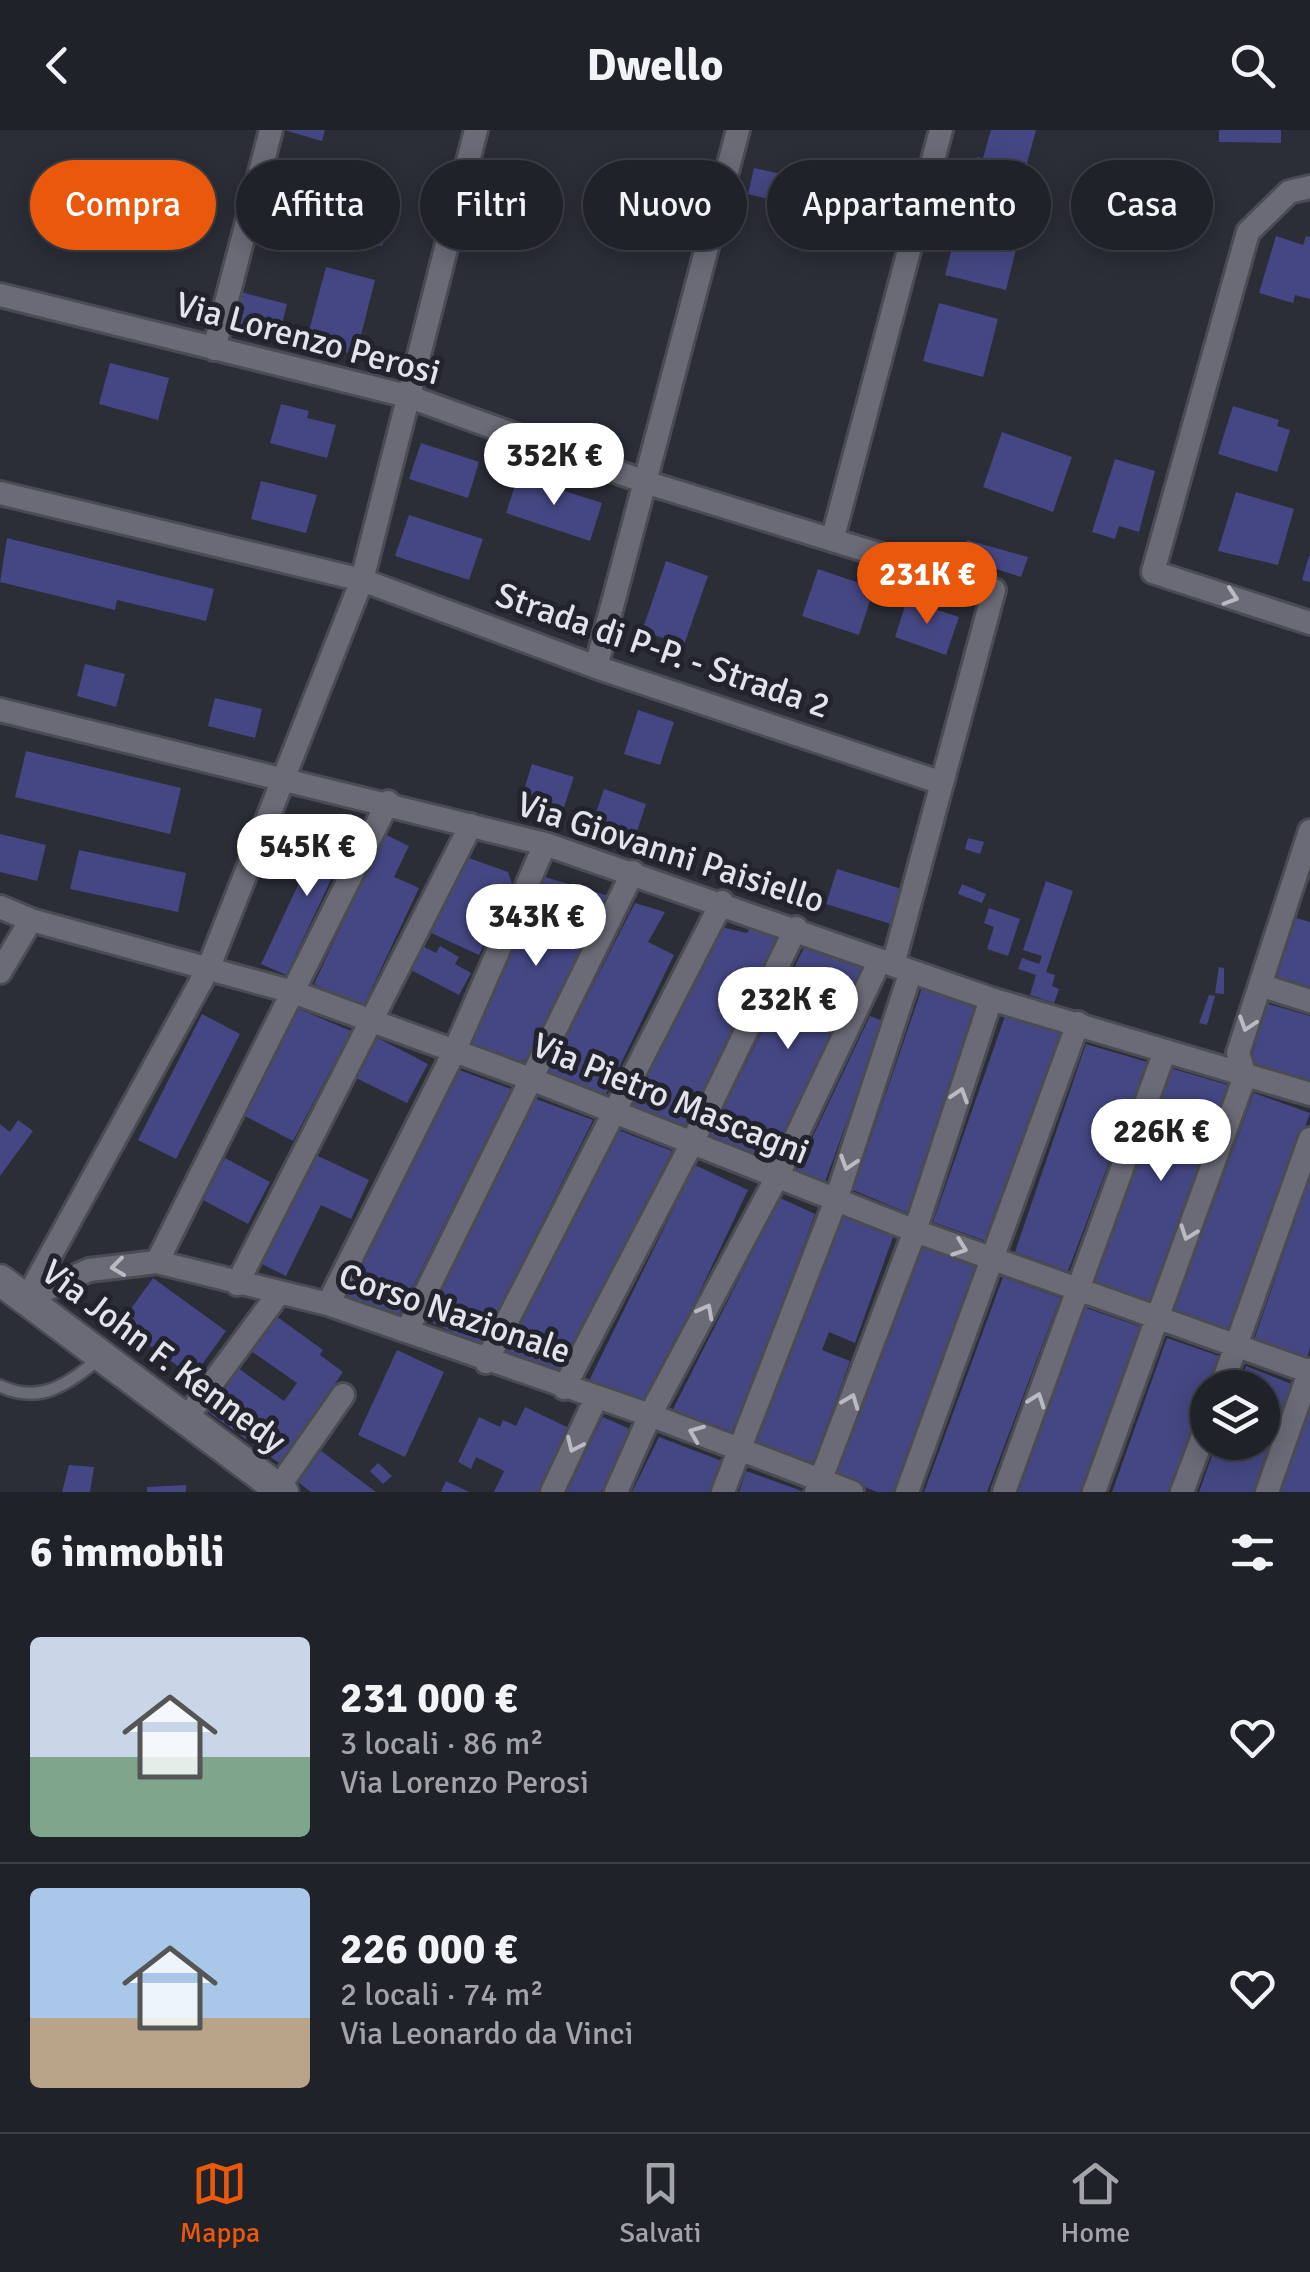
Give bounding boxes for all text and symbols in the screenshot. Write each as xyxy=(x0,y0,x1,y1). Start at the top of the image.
icon: back xyxy=(30,38,85,93)
text: Dwello xyxy=(587,38,723,93)
icon: search xyxy=(1225,38,1280,93)
chip: Compra xyxy=(30,160,216,250)
chip: Affitta xyxy=(236,160,400,250)
chip: Filtri xyxy=(420,160,563,250)
chip: Nuovo xyxy=(583,160,747,250)
chip: Appartamento xyxy=(767,160,1051,250)
chip: Casa xyxy=(1071,160,1213,250)
street label: Via Lorenzo Perosi xyxy=(171,282,445,394)
pin: 352K € xyxy=(473,423,635,508)
text: 352K € xyxy=(506,436,602,475)
pin: 231K € xyxy=(846,542,1008,627)
text: 231K € xyxy=(879,555,975,594)
street label: Strada di P-P. - Strada 2 xyxy=(490,573,836,728)
one-way arrow xyxy=(1222,586,1239,606)
street label: Via Giovanni Paisiello xyxy=(512,782,830,922)
pin: 545K € xyxy=(226,814,388,899)
text: 545K € xyxy=(259,827,355,866)
pin: 343K € xyxy=(455,884,617,969)
text: 343K € xyxy=(488,897,584,936)
pin: 232K € xyxy=(707,967,869,1052)
text: 232K € xyxy=(740,980,836,1019)
one-way arrow xyxy=(1239,1015,1259,1032)
street label: Via Pietro Mascagni xyxy=(526,1023,816,1174)
one-way arrow xyxy=(948,1087,969,1104)
pin: 226K € xyxy=(1080,1099,1242,1184)
text: 226K € xyxy=(1113,1112,1209,1151)
one-way arrow xyxy=(840,1154,860,1171)
one-way arrow xyxy=(1179,1223,1199,1241)
one-way arrow xyxy=(950,1236,967,1257)
street label: Via John F. Kennedy xyxy=(33,1250,294,1462)
street label: Corso Nazionale xyxy=(333,1254,576,1373)
one-way arrow xyxy=(110,1256,126,1277)
one-way arrow xyxy=(694,1303,713,1321)
map controls xyxy=(1190,1370,1280,1460)
button: layers xyxy=(1190,1370,1280,1460)
one-way arrow xyxy=(839,1393,860,1410)
one-way arrow xyxy=(1025,1393,1046,1410)
one-way arrow xyxy=(688,1425,705,1445)
one-way arrow xyxy=(566,1435,586,1453)
icon: filters xyxy=(1225,1525,1280,1580)
text: 6 immobili xyxy=(30,1527,224,1578)
text: 231 000 € xyxy=(340,1673,517,1724)
icon: home xyxy=(110,1677,230,1797)
icon: heart xyxy=(1225,1710,1280,1765)
text: 3 locali · 86 m² xyxy=(340,1724,544,1763)
text: Via Lorenzo Perosi xyxy=(340,1763,589,1802)
text: 226 000 € xyxy=(340,1924,517,1975)
icon: home xyxy=(110,1928,230,2048)
icon: heart xyxy=(1225,1961,1280,2016)
text: 2 locali · 74 m² xyxy=(340,1975,544,2014)
text: Via Leonardo da Vinci xyxy=(340,2014,633,2053)
tab: Mappa xyxy=(180,2156,260,2250)
tab: Salvati xyxy=(619,2156,701,2250)
tab: Home xyxy=(1061,2156,1130,2250)

